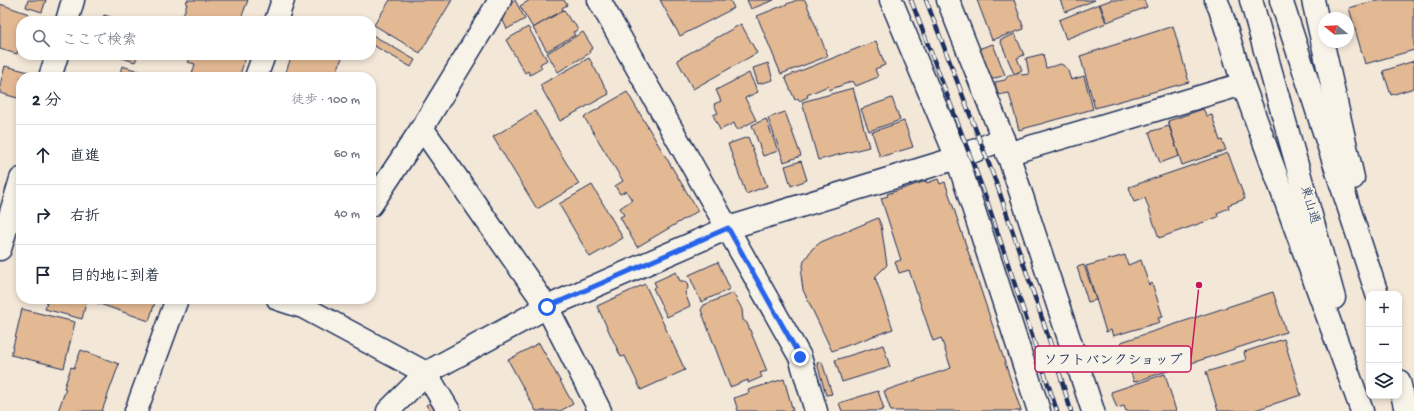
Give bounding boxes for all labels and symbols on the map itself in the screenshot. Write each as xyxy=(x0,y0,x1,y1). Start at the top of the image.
north arrow xyxy=(1318,12,1354,48)
street label: 東山通 xyxy=(1296,184,1323,226)
route start xyxy=(538,298,556,316)
callout: ソフトバンクショップ xyxy=(1035,346,1191,372)
route end xyxy=(791,348,809,366)
text: ソフトバンクショップ xyxy=(1044,353,1182,370)

